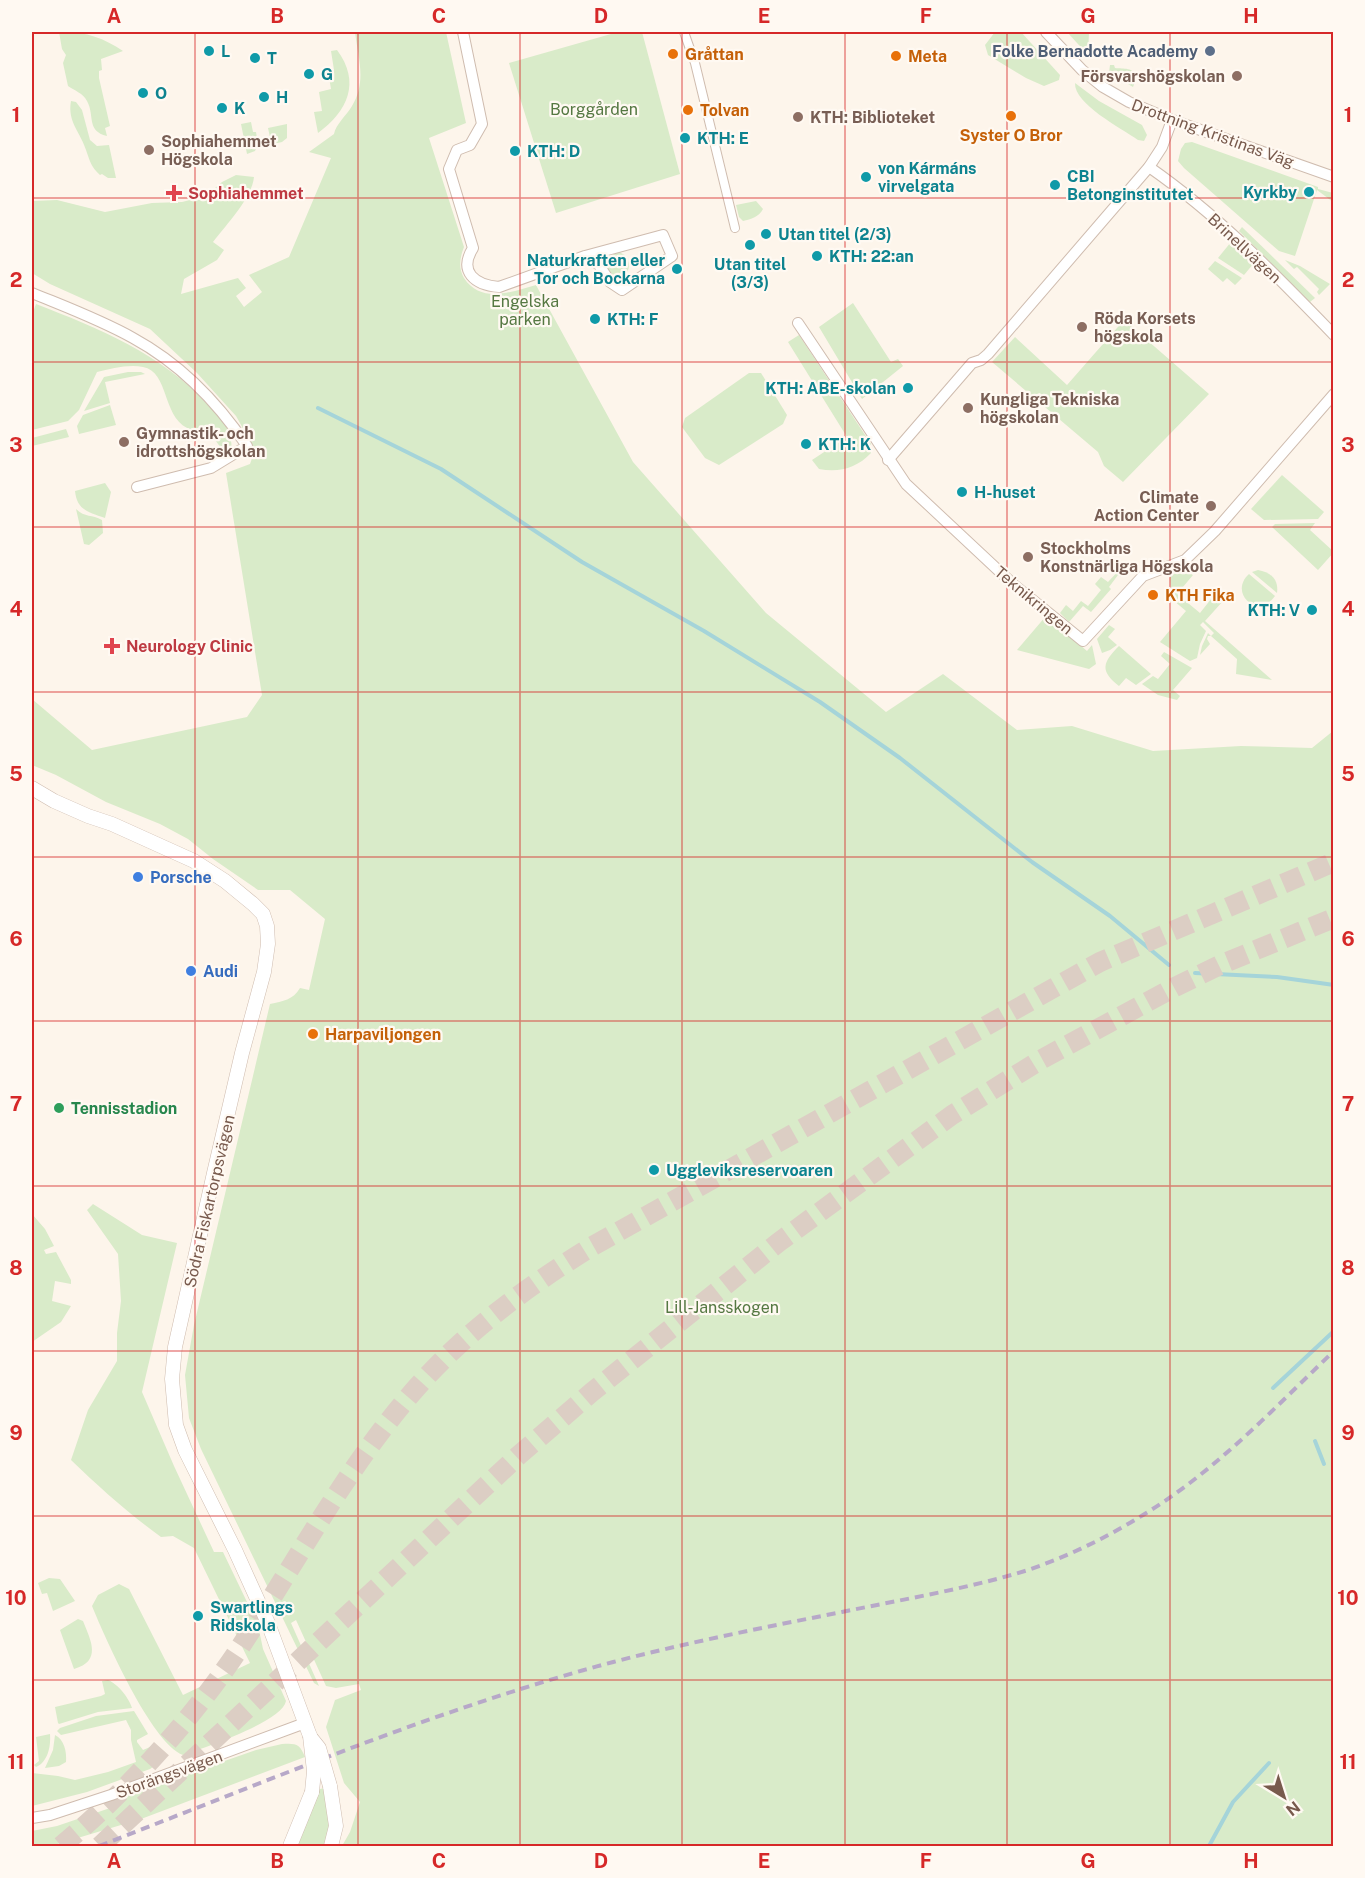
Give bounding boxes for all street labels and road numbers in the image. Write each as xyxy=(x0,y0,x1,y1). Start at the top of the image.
street label: Drottning Kristinas Väg xyxy=(1129,95,1297,172)
street label: Brinellvägen xyxy=(1204,210,1285,287)
street label: Teknikringen xyxy=(991,562,1077,639)
street label: Södra Fiskartorpsvägen xyxy=(180,1113,239,1289)
street label: Storängsvägen xyxy=(113,1746,225,1803)

